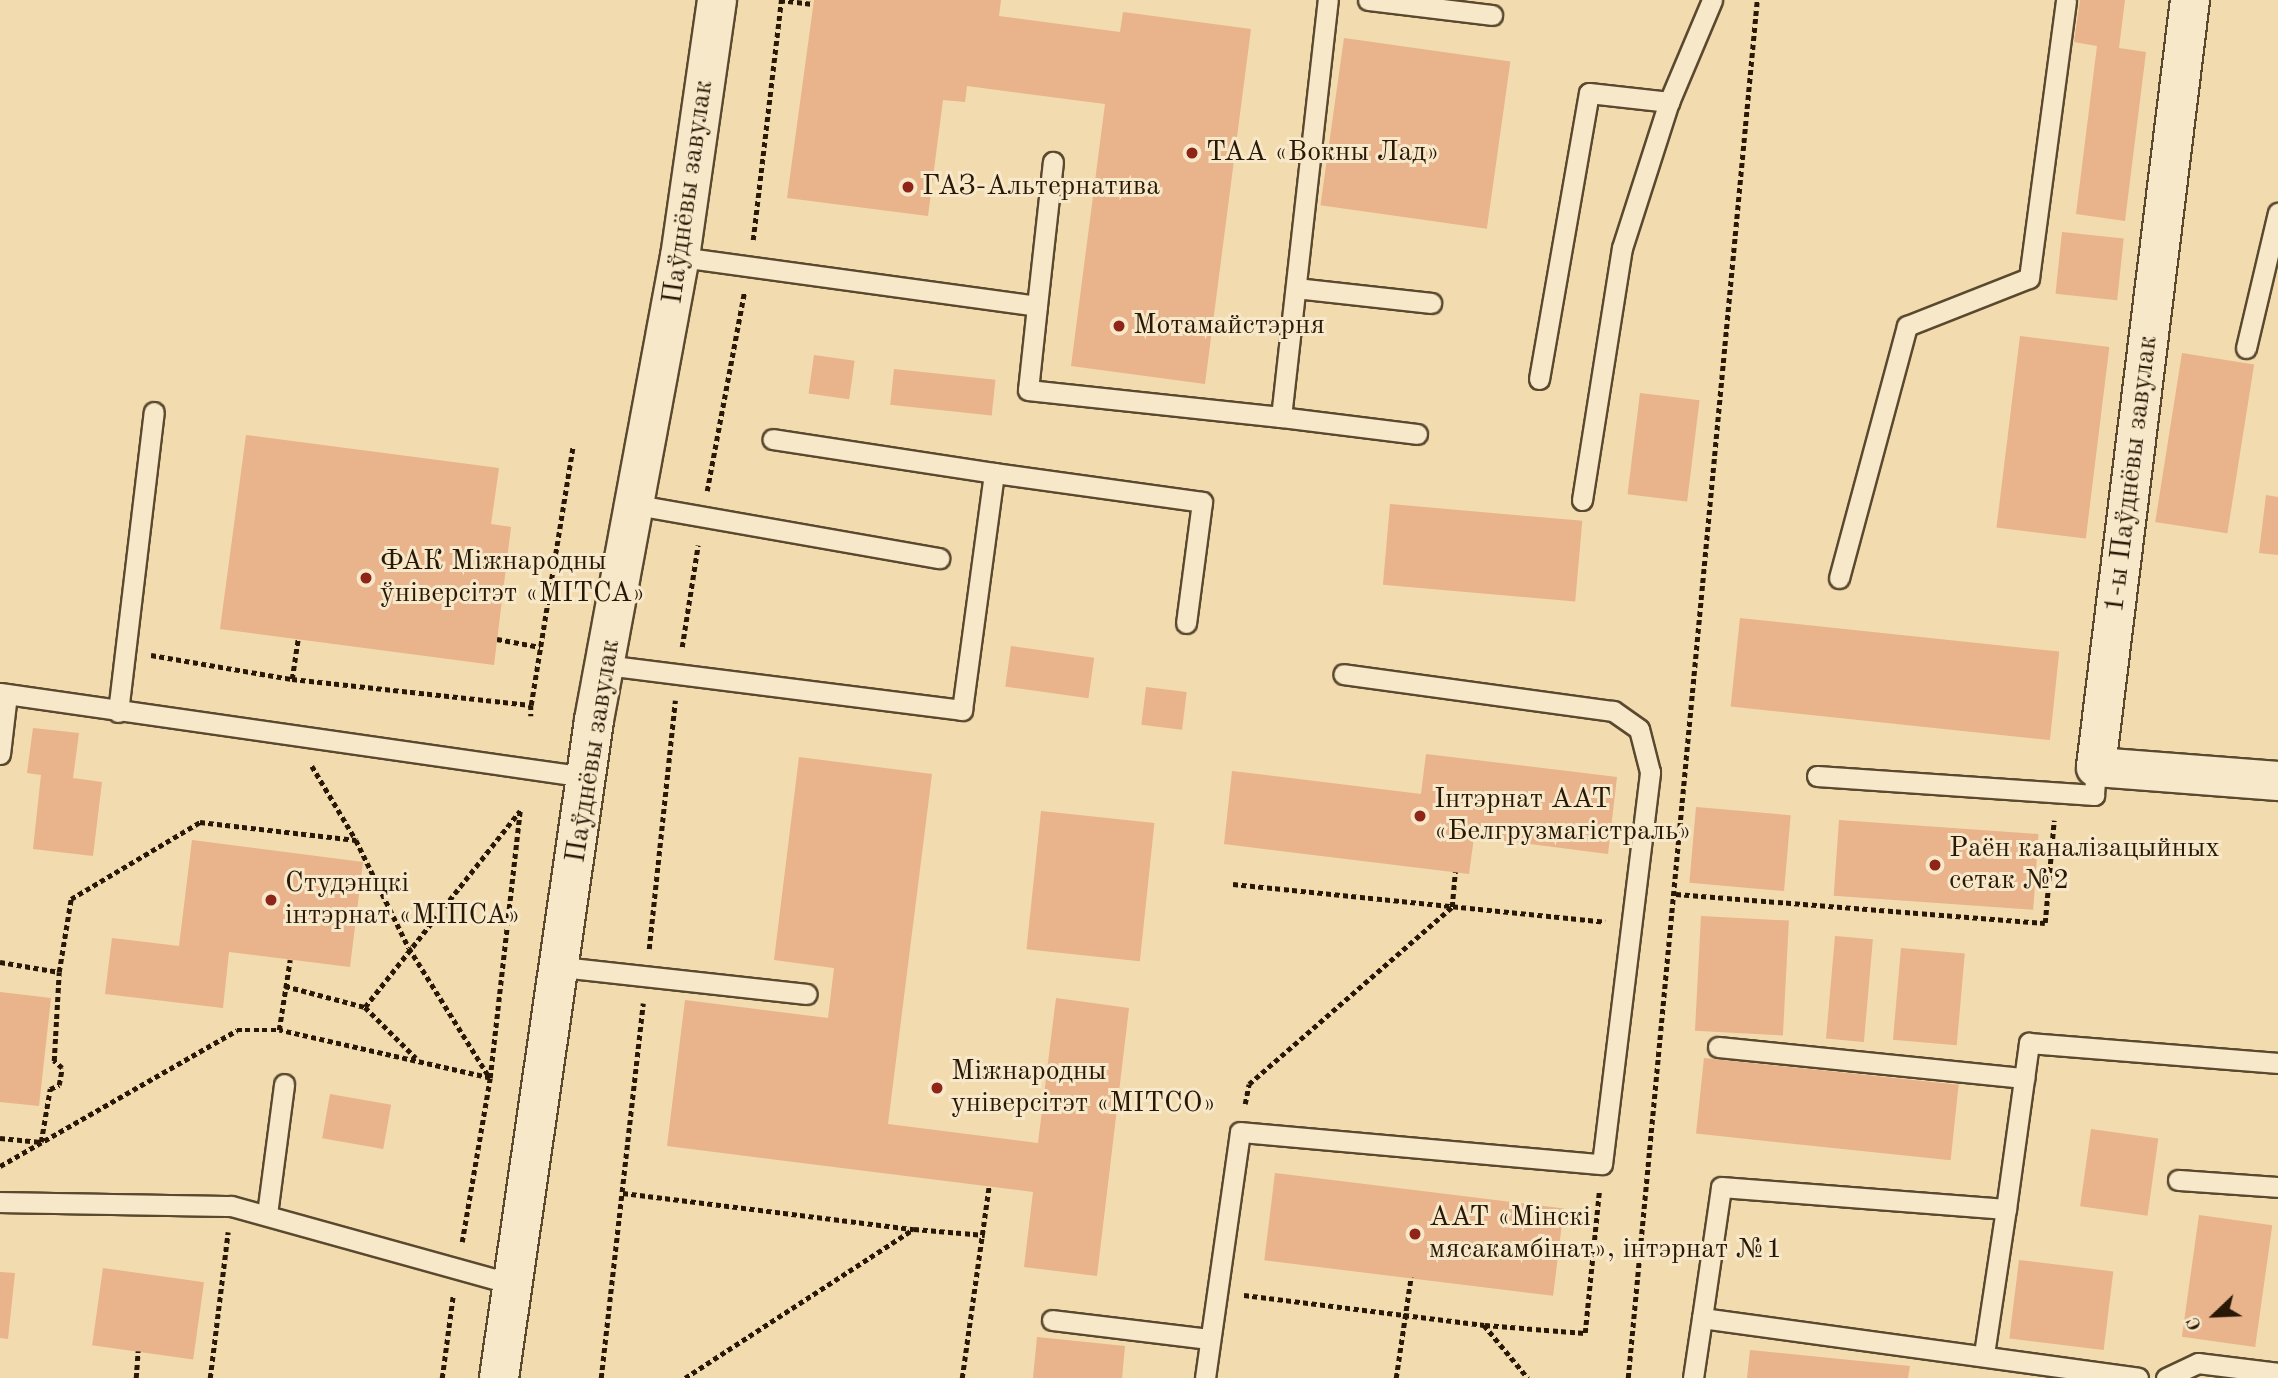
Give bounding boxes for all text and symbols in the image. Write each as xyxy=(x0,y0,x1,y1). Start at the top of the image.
street label: Паўднёвы завулак xyxy=(657,78,721,306)
place label: ТАА «Вокны Лад» xyxy=(1206,136,1440,170)
marker: ТАА «Вокны Лад» xyxy=(1184,145,1200,161)
place label: ГАЗ-Альтернатива xyxy=(922,170,1160,204)
marker: ГАЗ-Альтернатива xyxy=(900,179,916,195)
place label: Мотамайстэрня xyxy=(1133,309,1325,343)
marker: Мотамайстэрня xyxy=(1111,318,1127,334)
street label: 1-ы Паўднёвы завулак xyxy=(2098,334,2166,614)
place label: ФАК Міжнародны ўніверсітэт «МІТСА» xyxy=(380,545,645,611)
marker: ФАК Міжнародны ўніверсітэт «МІТСА» xyxy=(358,570,374,586)
street label: Паўднёвы завулак xyxy=(560,637,628,865)
place label: Інтэрнат ААТ «Белгрузмагістраль» xyxy=(1434,783,1691,849)
marker: Інтэрнат ААТ «Белгрузмагістраль» xyxy=(1412,808,1428,824)
place label: Раён каналізацыйных сетак №2 xyxy=(1949,832,2220,898)
marker: Раён каналізацыйных сетак №2 xyxy=(1927,857,1943,873)
place label: Студэнцкі інтэрнат «МІПСА» xyxy=(285,867,521,933)
marker: Студэнцкі інтэрнат «МІПСА» xyxy=(263,892,279,908)
place label: Міжнародны універсітэт «МІТСО» xyxy=(951,1055,1216,1121)
marker: Міжнародны універсітэт «МІТСО» xyxy=(929,1080,945,1096)
place label: ААТ «Мінскі мясакамбінат», інтэрнат №1 xyxy=(1429,1201,1782,1267)
marker: ААТ «Мінскі мясакамбінат», інтэрнат №1 xyxy=(1407,1226,1423,1242)
north arrow xyxy=(2180,1280,2250,1350)
text: С xyxy=(2184,1314,2206,1333)

